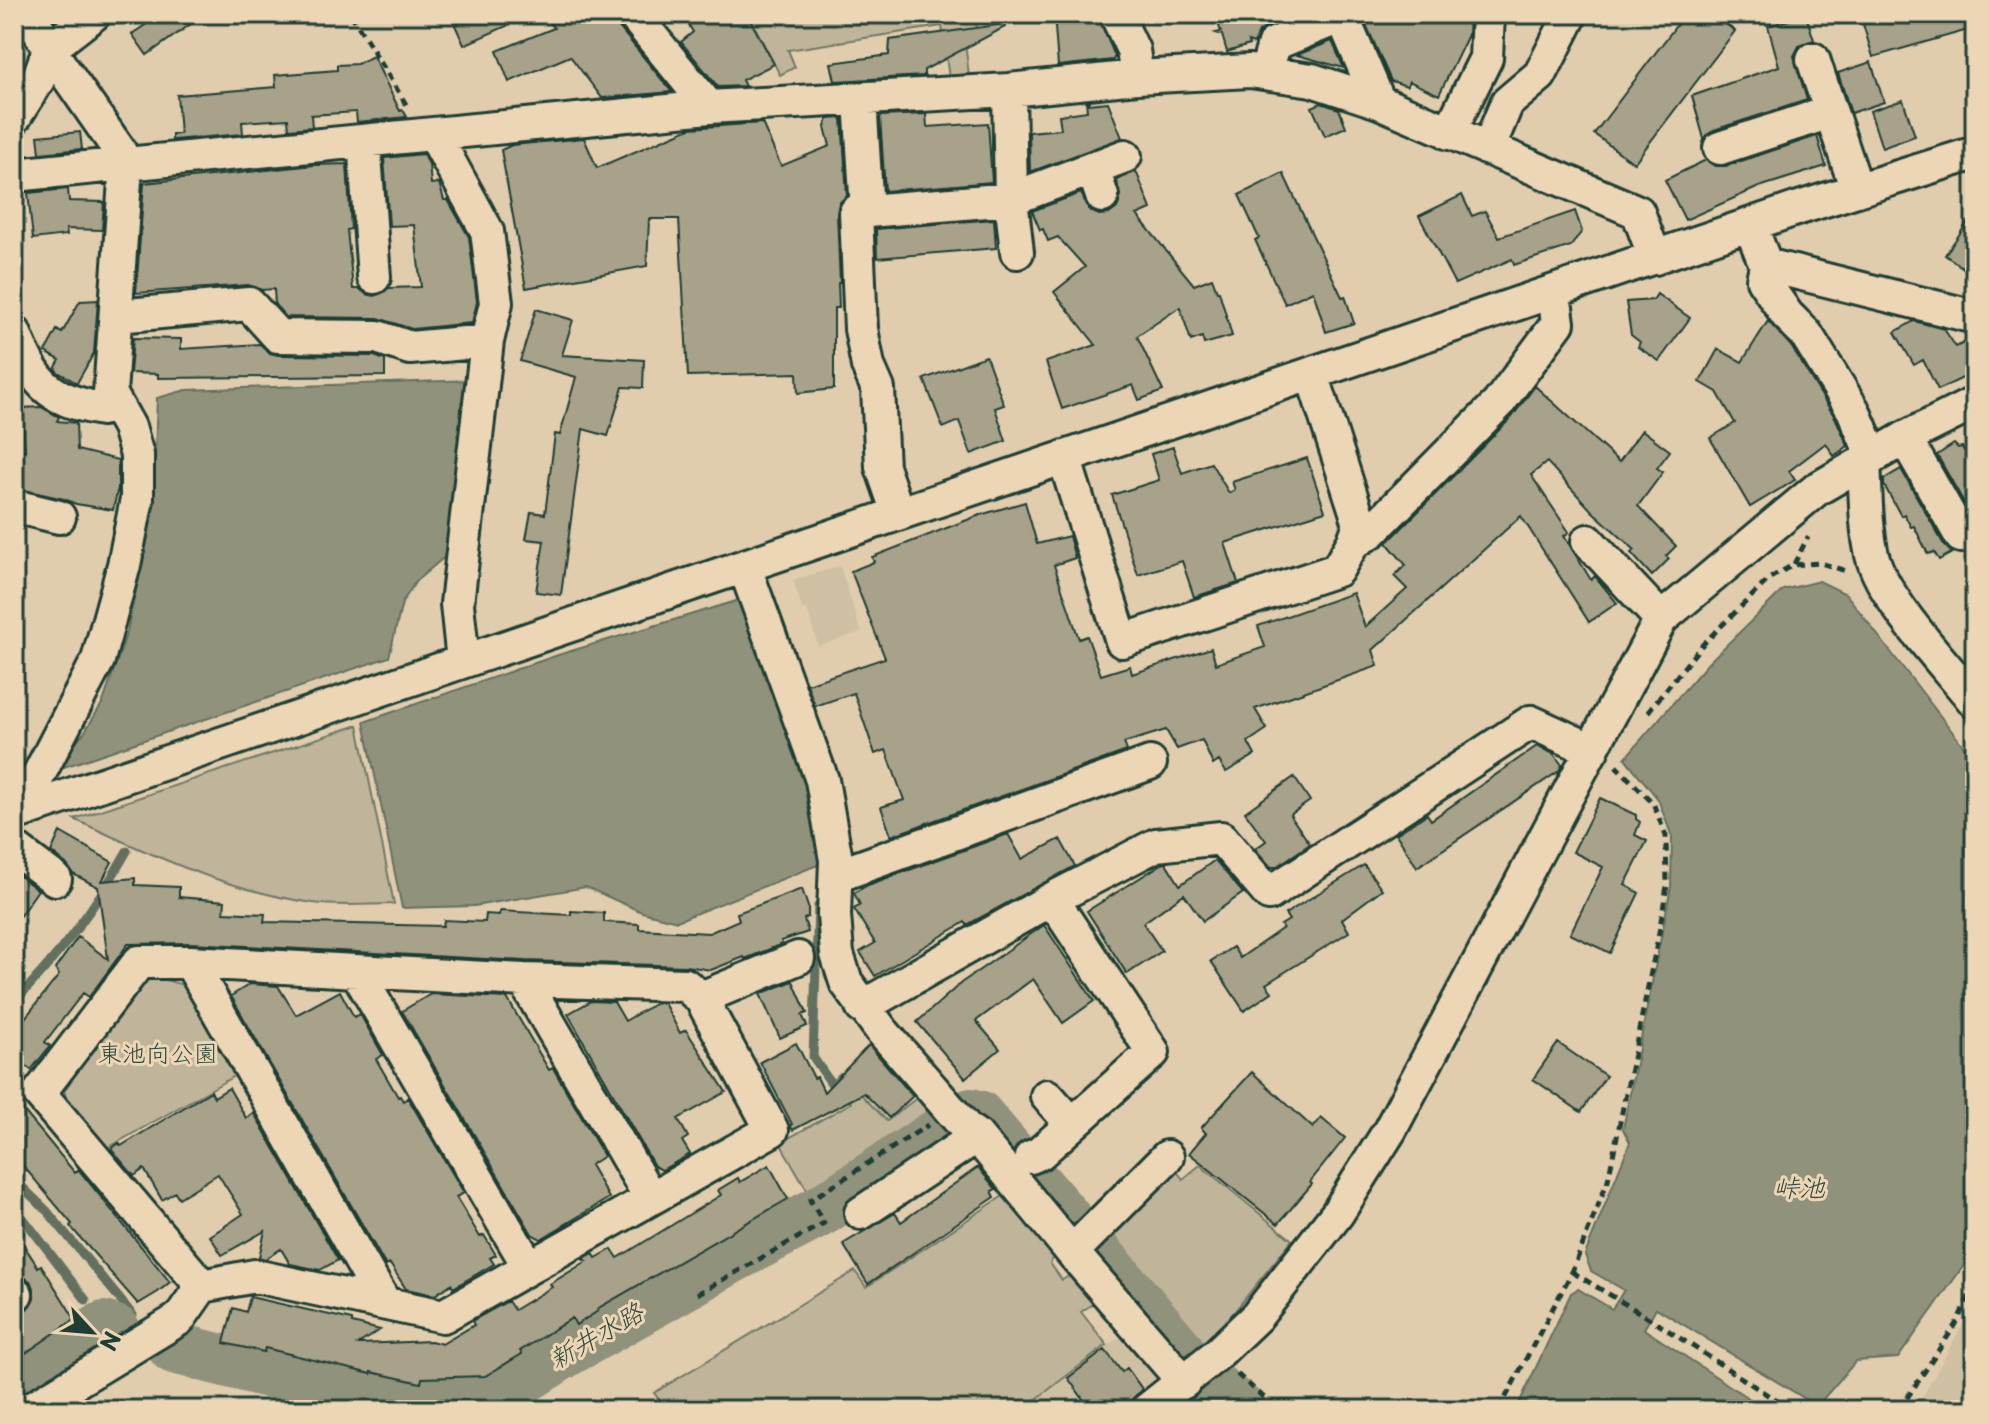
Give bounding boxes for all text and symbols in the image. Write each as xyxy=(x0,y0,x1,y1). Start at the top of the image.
park label: 東池向公園 xyxy=(98,1034,218,1070)
water label: 峠池 xyxy=(1773,1167,1826,1206)
water label: 新井水路 xyxy=(540,1291,652,1378)
north arrow xyxy=(52,1292,132,1372)
text: N xyxy=(93,1326,130,1356)

